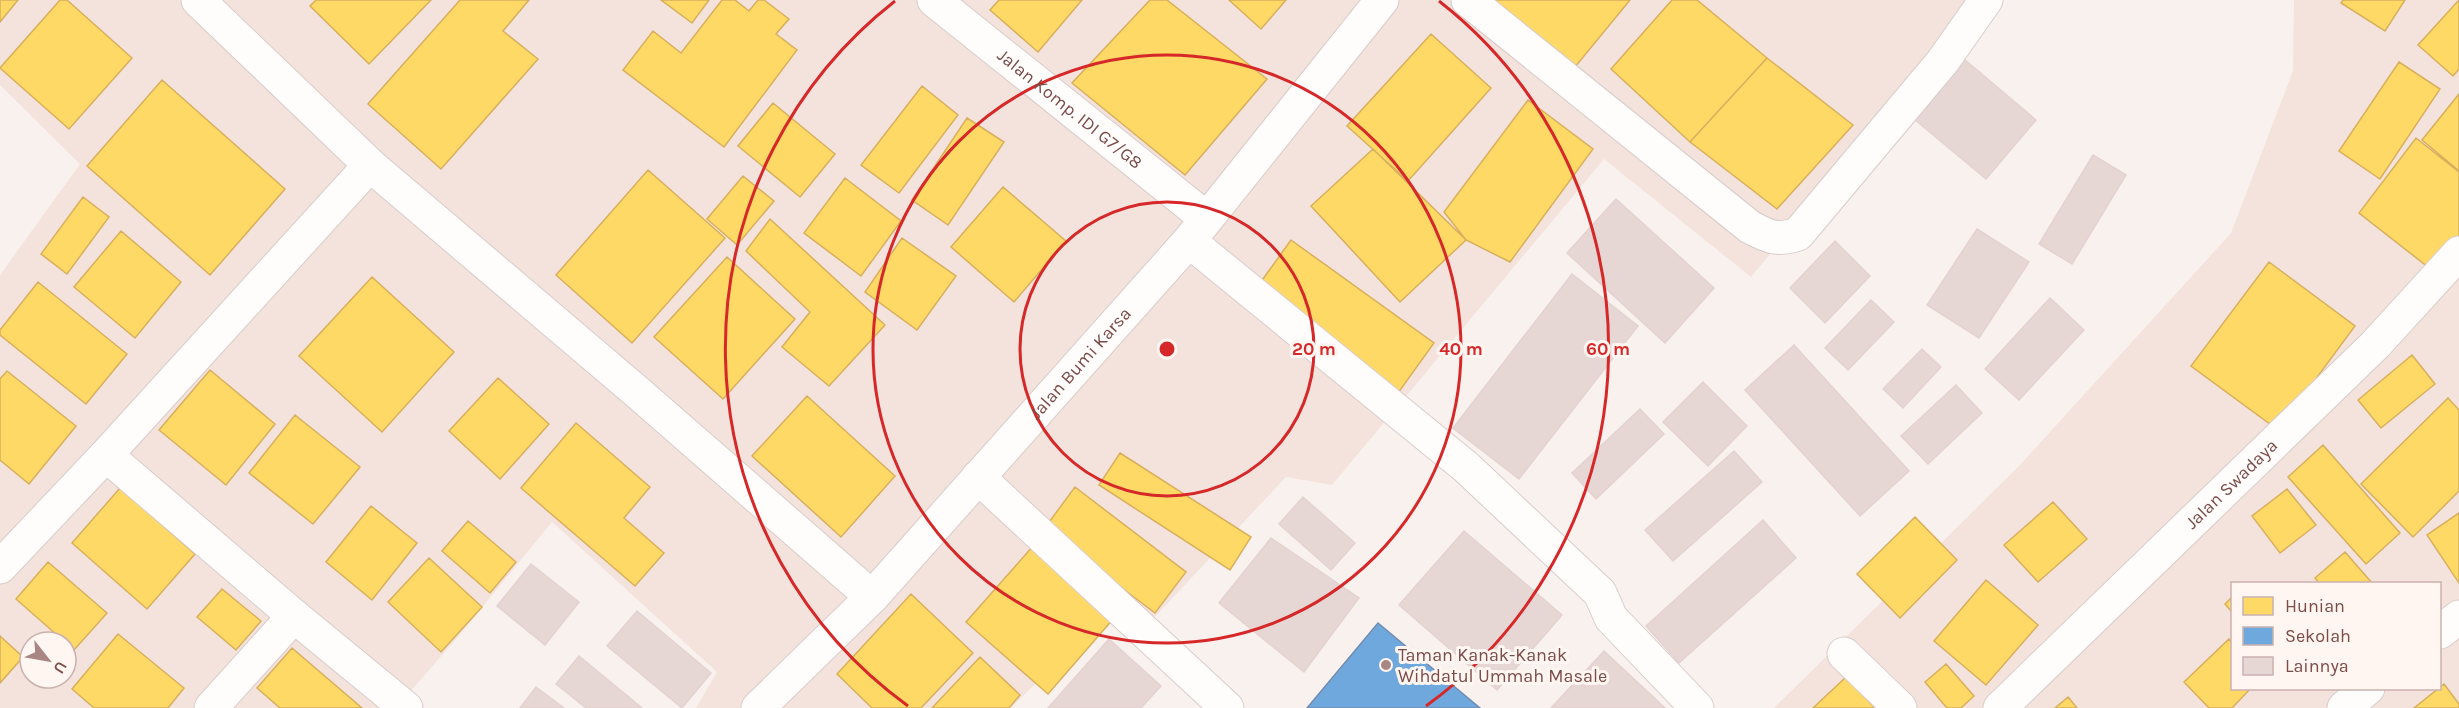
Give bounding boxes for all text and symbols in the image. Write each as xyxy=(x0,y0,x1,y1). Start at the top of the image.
street label: Jalan Komp. IDI G7/G8 xyxy=(993,44,1147,174)
street label: Jalan Bumi Karsa xyxy=(1024,303,1136,424)
text: 20 m xyxy=(1292,338,1336,360)
text: 40 m xyxy=(1439,338,1483,360)
text: 60 m xyxy=(1586,338,1630,360)
centre of rings xyxy=(1157,339,1177,359)
street label: Jalan Swadaya xyxy=(2181,434,2282,534)
legend xyxy=(2231,582,2441,690)
text: Hunian xyxy=(2285,595,2345,617)
text: Sekolah xyxy=(2285,625,2351,647)
north arrow xyxy=(18,630,78,690)
place label: Taman Kanak-Kanak Wihdatul Ummah Masale xyxy=(1398,644,1607,687)
text: Lainnya xyxy=(2285,655,2349,677)
text: U xyxy=(49,658,71,677)
marker: Taman Kanak-Kanak Wihdatul Ummah Masale xyxy=(1379,658,1393,672)

